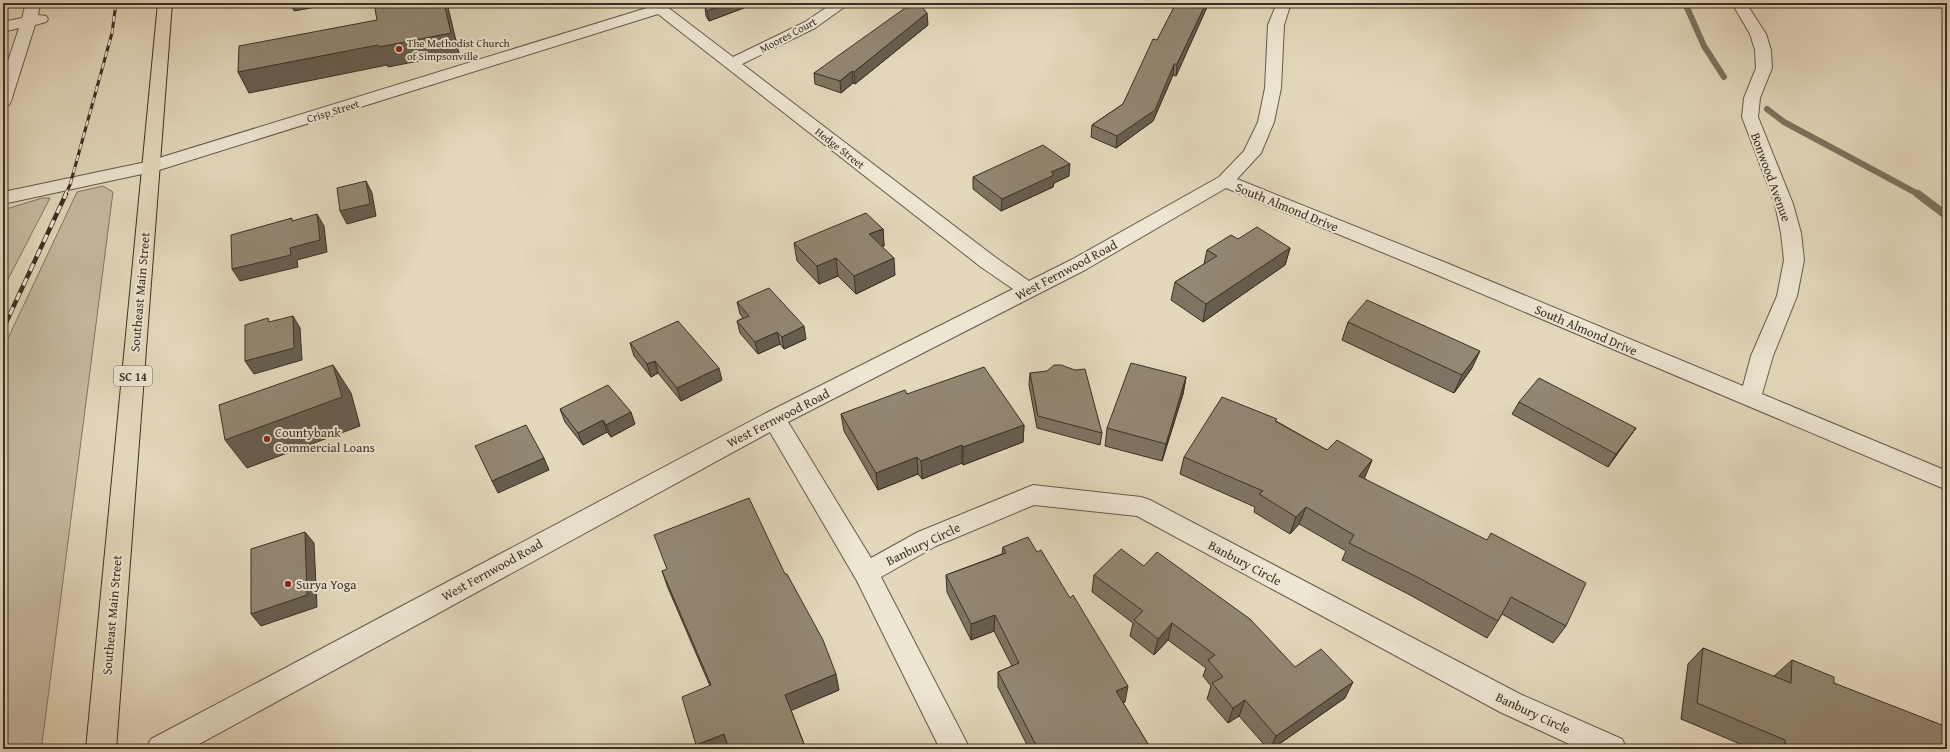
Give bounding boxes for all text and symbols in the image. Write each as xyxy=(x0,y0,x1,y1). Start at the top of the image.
street label: Moores Court xyxy=(757,13,819,57)
place label: The Methodist Church of Simpsonville xyxy=(407,35,511,64)
marker: The Methodist Church of Simpsonville xyxy=(394,44,404,54)
street label: Crisp Street xyxy=(305,95,361,127)
street label: Hedge Street xyxy=(812,123,868,173)
street label: Bonwood Avenue xyxy=(1746,130,1796,224)
street label: South Almond Drive xyxy=(1233,178,1341,236)
street label: Southeast Main Street xyxy=(125,231,155,353)
street label: West Fernwood Road xyxy=(1012,235,1120,305)
street label: South Almond Drive xyxy=(1532,300,1640,360)
road number: SC 14 xyxy=(114,366,152,386)
street label: West Fernwood Road xyxy=(723,384,833,452)
place label: Countybank Commercial Loans xyxy=(275,423,375,457)
marker: Countybank Commercial Loans xyxy=(262,434,272,444)
street label: Banbury Circle xyxy=(883,518,963,570)
street label: West Fernwood Road xyxy=(438,534,546,606)
street label: Banbury Circle xyxy=(1205,536,1285,590)
street label: Southeast Main Street xyxy=(97,554,127,676)
place label: Surya Yoga xyxy=(296,575,357,594)
marker: Surya Yoga xyxy=(283,579,293,589)
street label: Banbury Circle xyxy=(1493,687,1573,739)

